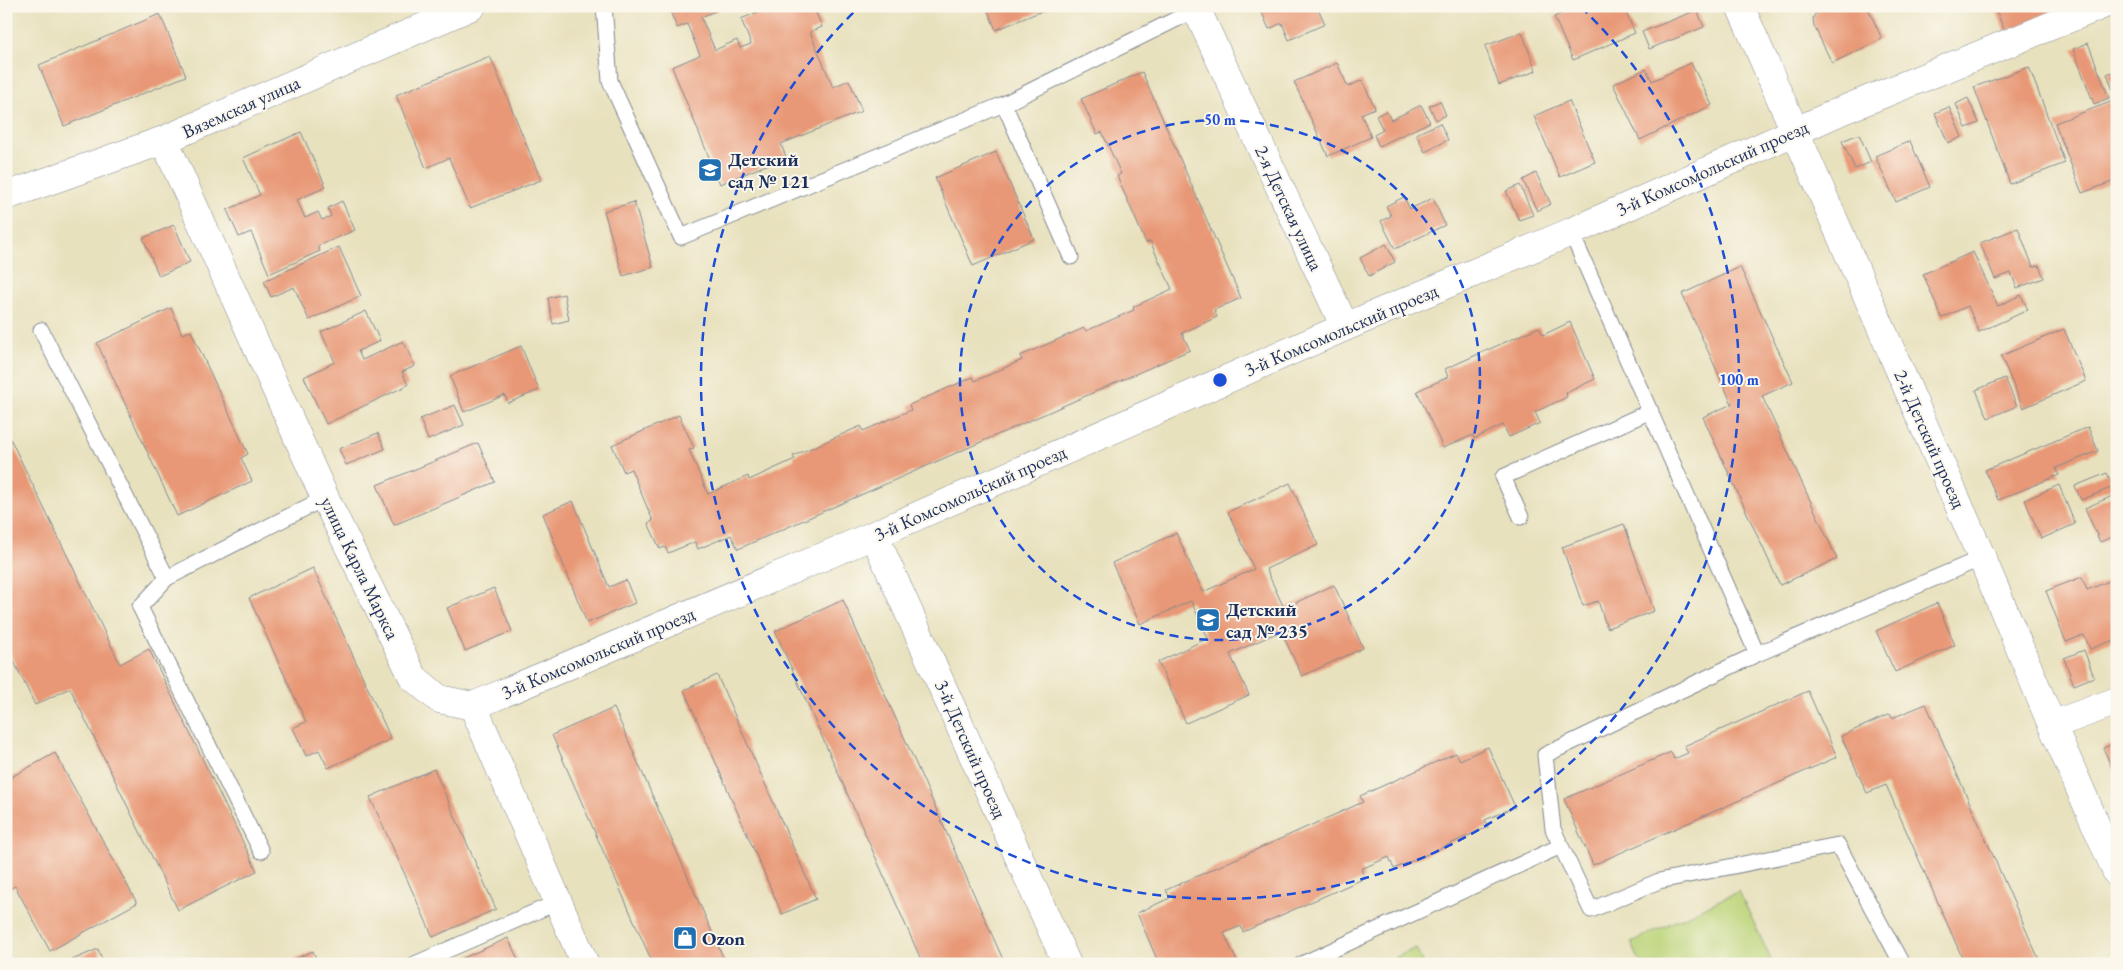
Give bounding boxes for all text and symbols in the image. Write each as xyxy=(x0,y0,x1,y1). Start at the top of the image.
street label: Вяземская улица xyxy=(178,70,304,144)
text: 50 m xyxy=(1204,110,1236,129)
street label: 3-й Комсомольский проезд xyxy=(1612,114,1812,222)
street label: 2-я Детская улица xyxy=(1249,141,1329,275)
place label: Детский сад № 121 xyxy=(728,147,810,194)
school or university icon: Детский сад № 121 xyxy=(697,157,723,183)
street label: 3-й Комсомольский проезд xyxy=(1240,278,1442,382)
street label: 2-й Детский проезд xyxy=(1888,366,1972,512)
text: 100 m xyxy=(1719,370,1759,389)
centre of rings xyxy=(1211,371,1229,389)
street label: 3-й Комсомольский проезд xyxy=(870,439,1070,547)
street label: улица Карла Маркса xyxy=(315,492,406,644)
place label: Детский сад № 235 xyxy=(1226,597,1308,644)
street label: 3-й Комсомольский проезд xyxy=(497,601,699,705)
school or university icon: Детский сад № 235 xyxy=(1195,607,1221,633)
street label: 3-й Детский проезд xyxy=(929,676,1013,822)
shop icon: Ozon xyxy=(672,925,698,951)
place label: Ozon xyxy=(702,926,745,951)

